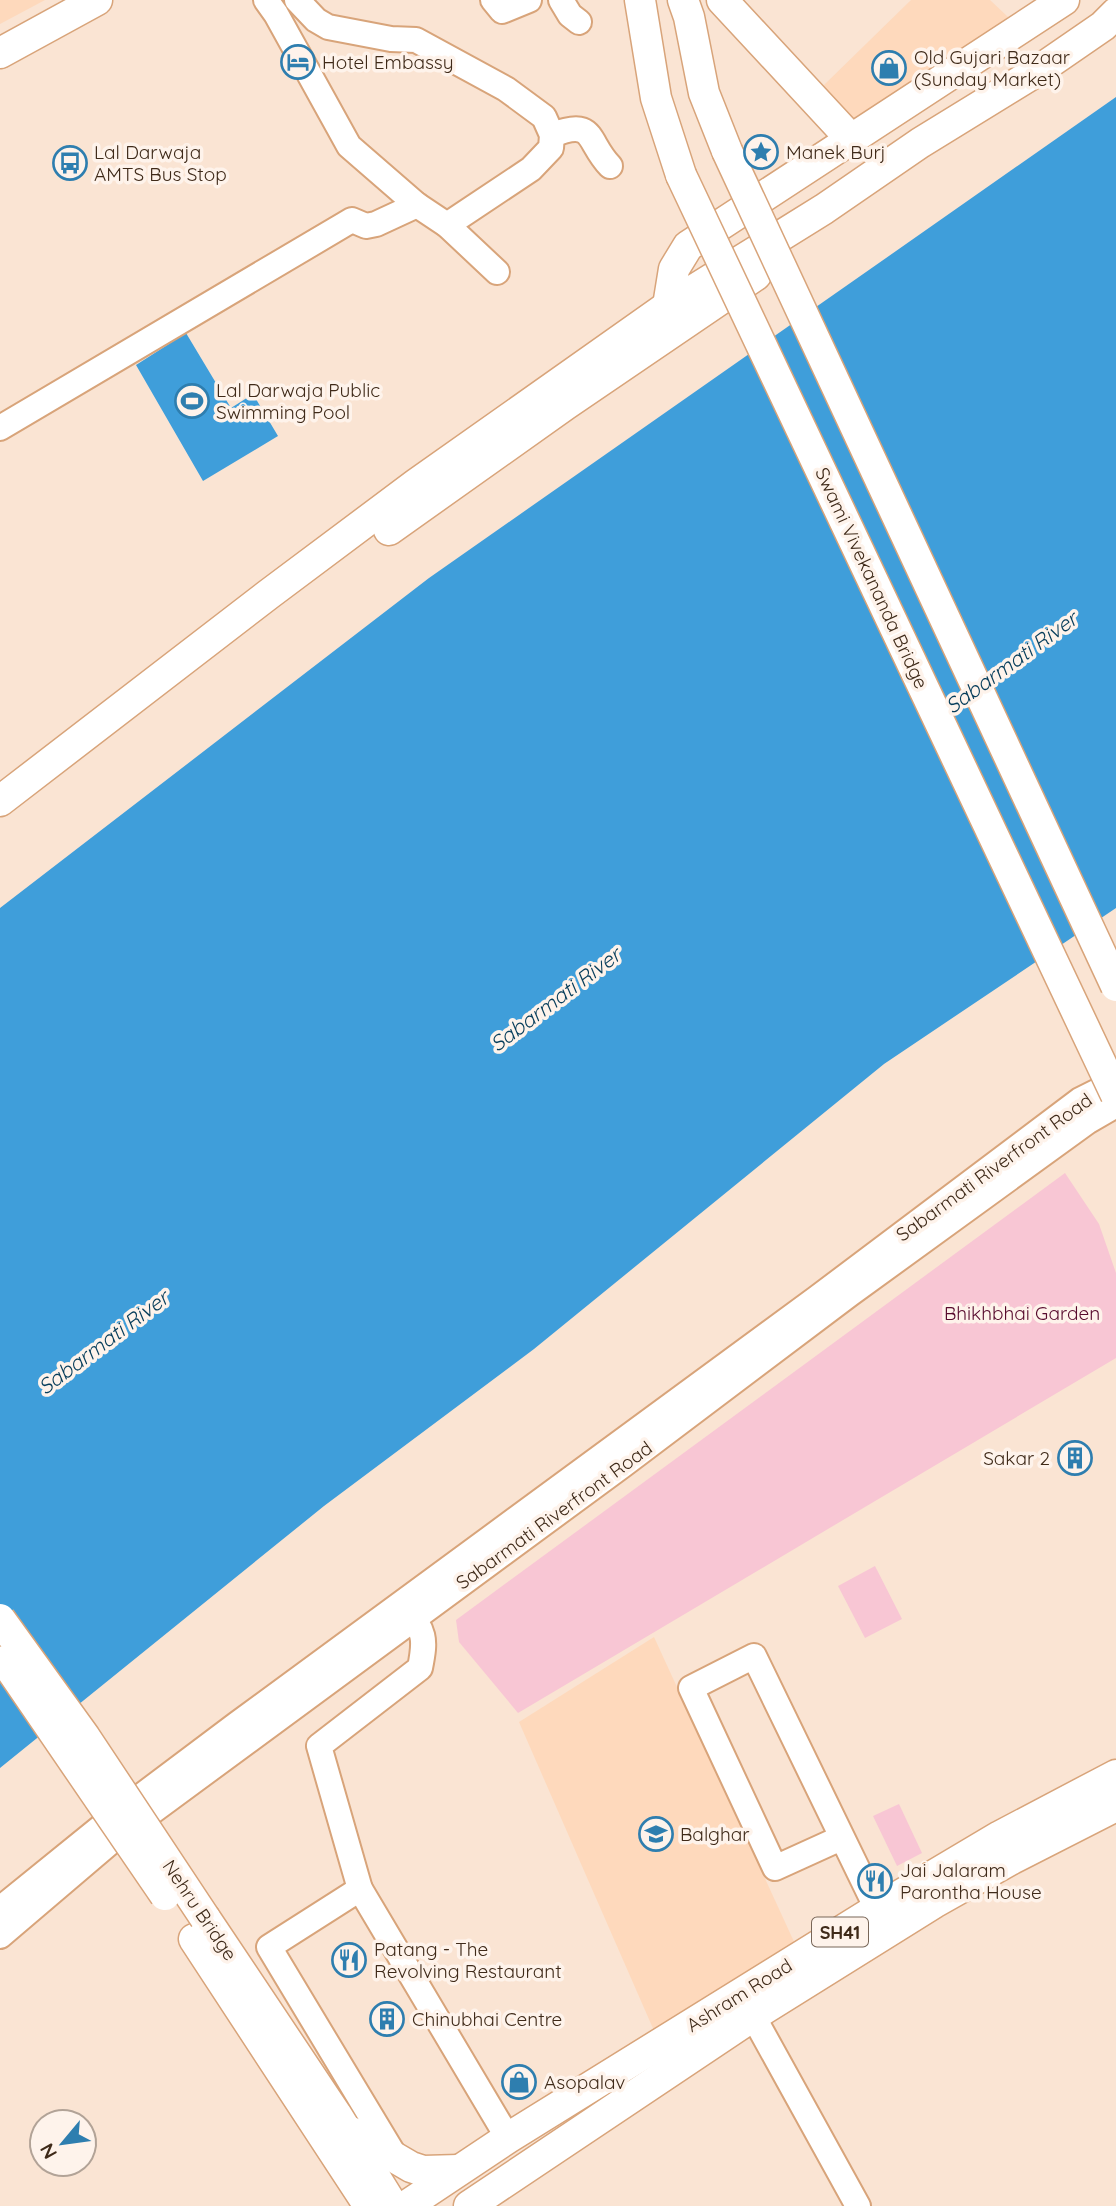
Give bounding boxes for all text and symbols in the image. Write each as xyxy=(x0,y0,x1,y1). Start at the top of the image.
hotel icon: Hotel Embassy xyxy=(279,43,317,81)
place label: Old Gujari Bazaar (Sunday Market) xyxy=(914,45,1071,91)
shop icon: Old Gujari Bazaar (Sunday Market) xyxy=(870,49,908,87)
place label: Hotel Embassy xyxy=(322,50,454,74)
place icon: Manek Burj xyxy=(742,133,780,171)
place label: Lal Darwaja AMTS Bus Stop xyxy=(94,140,227,186)
place label: Manek Burj xyxy=(786,140,886,164)
bus stop icon: Lal Darwaja AMTS Bus Stop xyxy=(51,144,89,182)
place label: Lal Darwaja Public Swimming Pool xyxy=(216,378,380,424)
sports icon: Lal Darwaja Public Swimming Pool xyxy=(173,382,211,420)
street label: Swami Vivekananda Bridge xyxy=(810,464,934,692)
water label: Sabarmati River xyxy=(940,604,1084,719)
water label: Sabarmati River xyxy=(485,940,628,1057)
street label: Sabarmati Riverfront Road xyxy=(891,1088,1097,1246)
water label: Sabarmati River xyxy=(33,1283,176,1400)
park label: Bhikhbhai Garden xyxy=(944,1301,1100,1325)
street label: Sabarmati Riverfront Road xyxy=(451,1436,657,1594)
building icon: Sakar 2 xyxy=(1056,1439,1094,1477)
place label: Sakar 2 xyxy=(983,1446,1050,1470)
school or university icon: Balghar xyxy=(637,1815,675,1853)
place label: Balghar xyxy=(680,1822,750,1846)
street label: Nehru Bridge xyxy=(158,1855,242,1965)
place label: Jai Jalaram Parontha House xyxy=(900,1858,1042,1904)
restaurant icon: Jai Jalaram Parontha House xyxy=(856,1862,894,1900)
road number: SH41 xyxy=(812,1918,868,1946)
place label: Patang - The Revolving Restaurant xyxy=(374,1937,562,1983)
restaurant icon: Patang - The Revolving Restaurant xyxy=(330,1941,368,1979)
street label: Ashram Road xyxy=(682,1953,796,2037)
building icon: Chinubhai Centre xyxy=(368,2000,406,2038)
place label: Chinubhai Centre xyxy=(412,2007,562,2031)
shop icon: Asopalav xyxy=(500,2063,538,2101)
place label: Asopalav xyxy=(544,2070,625,2094)
north arrow xyxy=(28,2108,98,2178)
text: N xyxy=(34,2139,62,2163)

